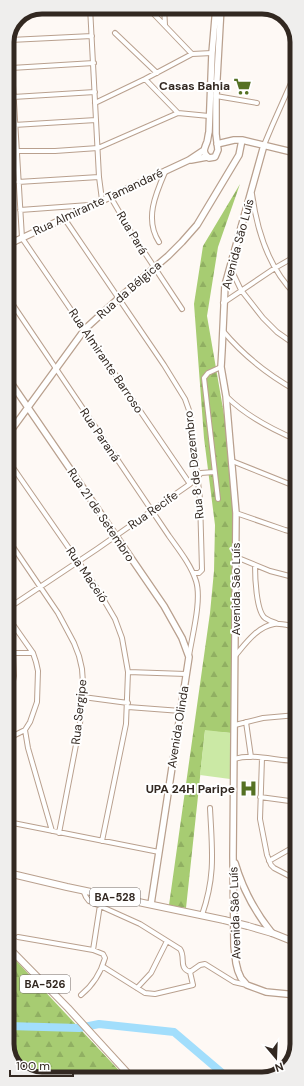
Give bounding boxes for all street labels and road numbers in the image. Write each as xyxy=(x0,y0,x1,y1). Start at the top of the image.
street label: Rua Almirante Tamandaré xyxy=(30,165,166,239)
street label: Avenida São Luís xyxy=(218,197,258,291)
street label: Rua Pará xyxy=(113,208,151,258)
street label: Rua da Bélgica xyxy=(93,257,165,323)
street label: Rua Almirante Barroso xyxy=(65,306,147,416)
street label: Rua Paraná xyxy=(76,405,124,465)
street label: Rua 8 de Dezembro xyxy=(180,410,208,520)
street label: Rua 21 de Setembro xyxy=(64,465,138,565)
street label: Rua Recife xyxy=(125,487,181,533)
street label: Avenida São Luís xyxy=(228,543,244,635)
street label: Rua Maceió xyxy=(62,544,112,606)
street label: Rua Sergipe xyxy=(68,678,90,746)
street label: Avenida Olinda xyxy=(164,685,192,769)
street label: Avenida São Luís xyxy=(225,866,245,960)
road number: BA-528 xyxy=(90,888,140,906)
road number: BA-526 xyxy=(20,975,70,993)

